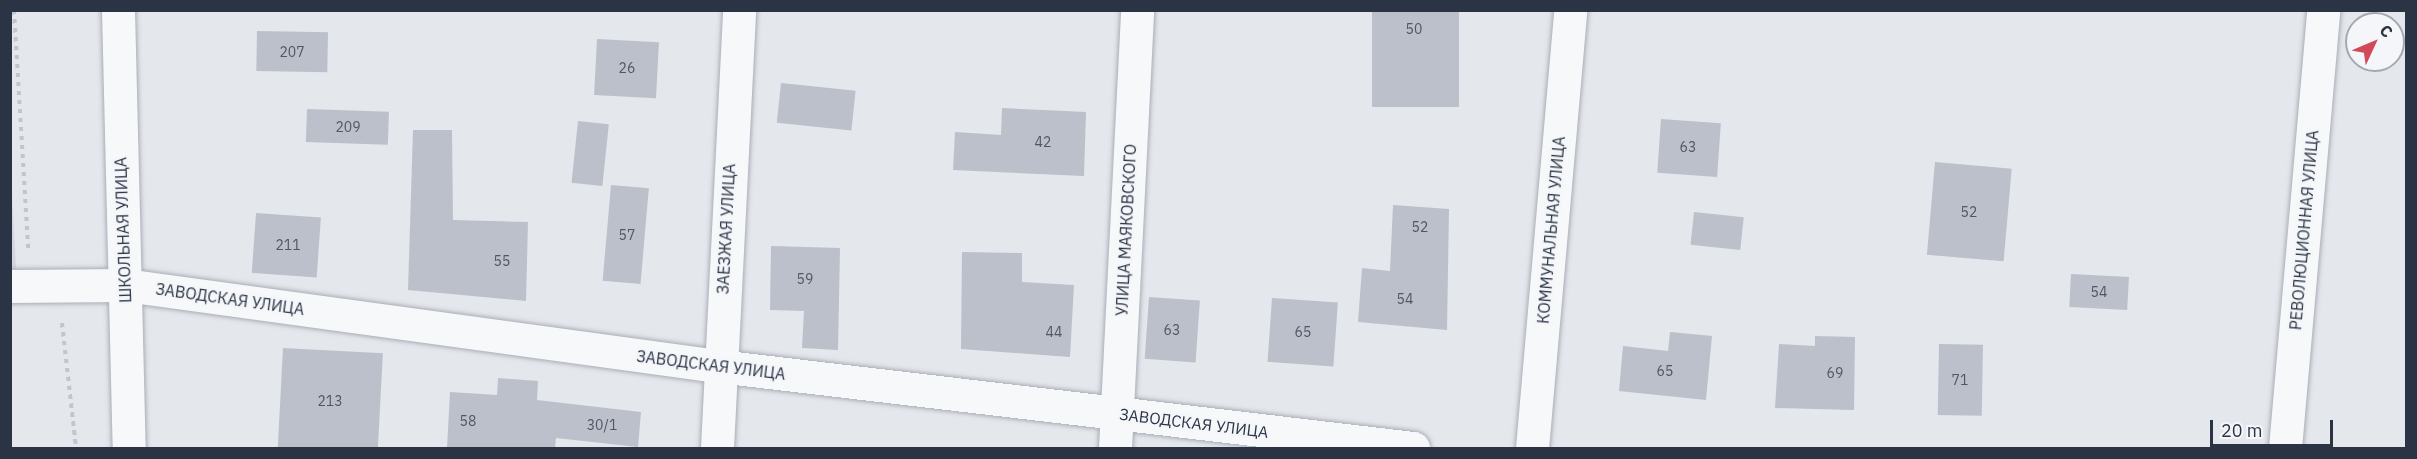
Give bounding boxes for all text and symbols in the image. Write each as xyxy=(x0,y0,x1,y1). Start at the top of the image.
north arrow xyxy=(2345,12,2405,72)
text: С xyxy=(2376,20,2397,42)
house number: 50 xyxy=(1406,21,1422,37)
house number: 207 xyxy=(279,44,305,60)
house number: 26 xyxy=(619,60,635,76)
house number: 209 xyxy=(335,119,361,135)
street label: РЕВОЛЮЦИОННАЯ УЛИЦА xyxy=(2286,129,2322,331)
house number: 42 xyxy=(1035,134,1051,150)
street label: КОММУНАЛЬНАЯ УЛИЦА xyxy=(1533,135,1569,325)
house number: 63 xyxy=(1680,139,1696,155)
street label: УЛИЦА МАЯКОВСКОГО xyxy=(1112,143,1140,317)
street label: ШКОЛЬНАЯ УЛИЦА xyxy=(111,157,135,303)
street label: ЗАЕЗЖАЯ УЛИЦА xyxy=(713,163,739,295)
house number: 52 xyxy=(1961,204,1977,220)
house number: 52 xyxy=(1412,219,1428,235)
house number: 57 xyxy=(619,227,635,243)
house number: 211 xyxy=(275,237,301,253)
house number: 55 xyxy=(494,253,510,269)
house number: 59 xyxy=(797,271,813,287)
street label: ЗАВОДСКАЯ УЛИЦА xyxy=(154,279,306,319)
house number: 54 xyxy=(2091,284,2107,300)
house number: 54 xyxy=(1397,291,1413,307)
house number: 63 xyxy=(1164,322,1180,338)
house number: 44 xyxy=(1046,324,1062,340)
house number: 65 xyxy=(1295,324,1311,340)
street label: ЗАВОДСКАЯ УЛИЦА xyxy=(635,346,787,384)
house number: 65 xyxy=(1657,363,1673,379)
house number: 69 xyxy=(1827,365,1843,381)
house number: 71 xyxy=(1952,372,1968,388)
house number: 213 xyxy=(317,393,343,409)
street label: ЗАВОДСКАЯ УЛИЦА xyxy=(1118,404,1270,442)
scale bar xyxy=(2213,408,2336,446)
house number: 58 xyxy=(460,413,476,429)
house number: 30/1 xyxy=(587,417,617,433)
text: 20 m xyxy=(2221,419,2263,442)

